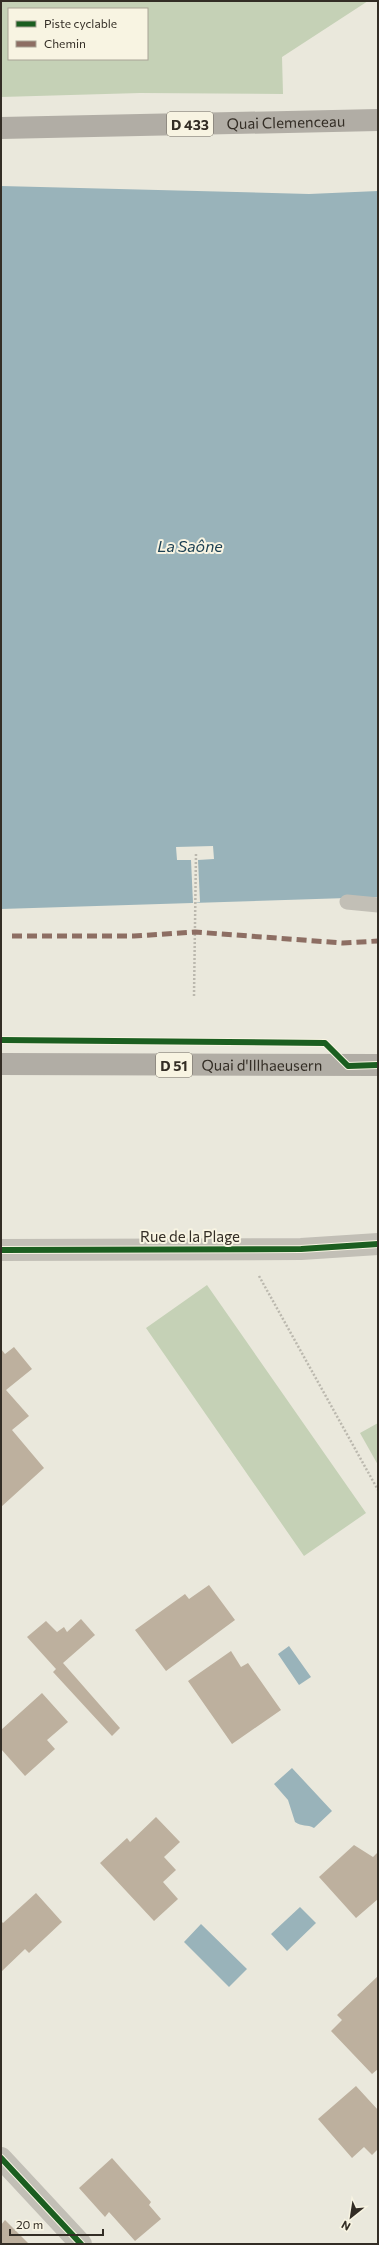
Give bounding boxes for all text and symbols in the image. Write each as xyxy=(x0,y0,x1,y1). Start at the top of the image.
legend xyxy=(8,8,148,60)
text: Piste cyclable xyxy=(44,16,117,30)
text: Chemin xyxy=(44,36,86,50)
road number: D 433 xyxy=(167,112,213,136)
street label: Quai Clemenceau xyxy=(227,112,345,132)
water label: La Saône xyxy=(157,536,223,555)
road number: D 51 xyxy=(156,1053,192,1077)
street label: Quai d'Illhaeusern xyxy=(202,1056,322,1074)
street label: Rue de la Plage xyxy=(140,1227,240,1245)
north arrow xyxy=(331,2197,371,2237)
scale bar xyxy=(10,2211,103,2237)
text: 20 m xyxy=(16,2217,43,2231)
text: N xyxy=(339,2218,353,2234)

